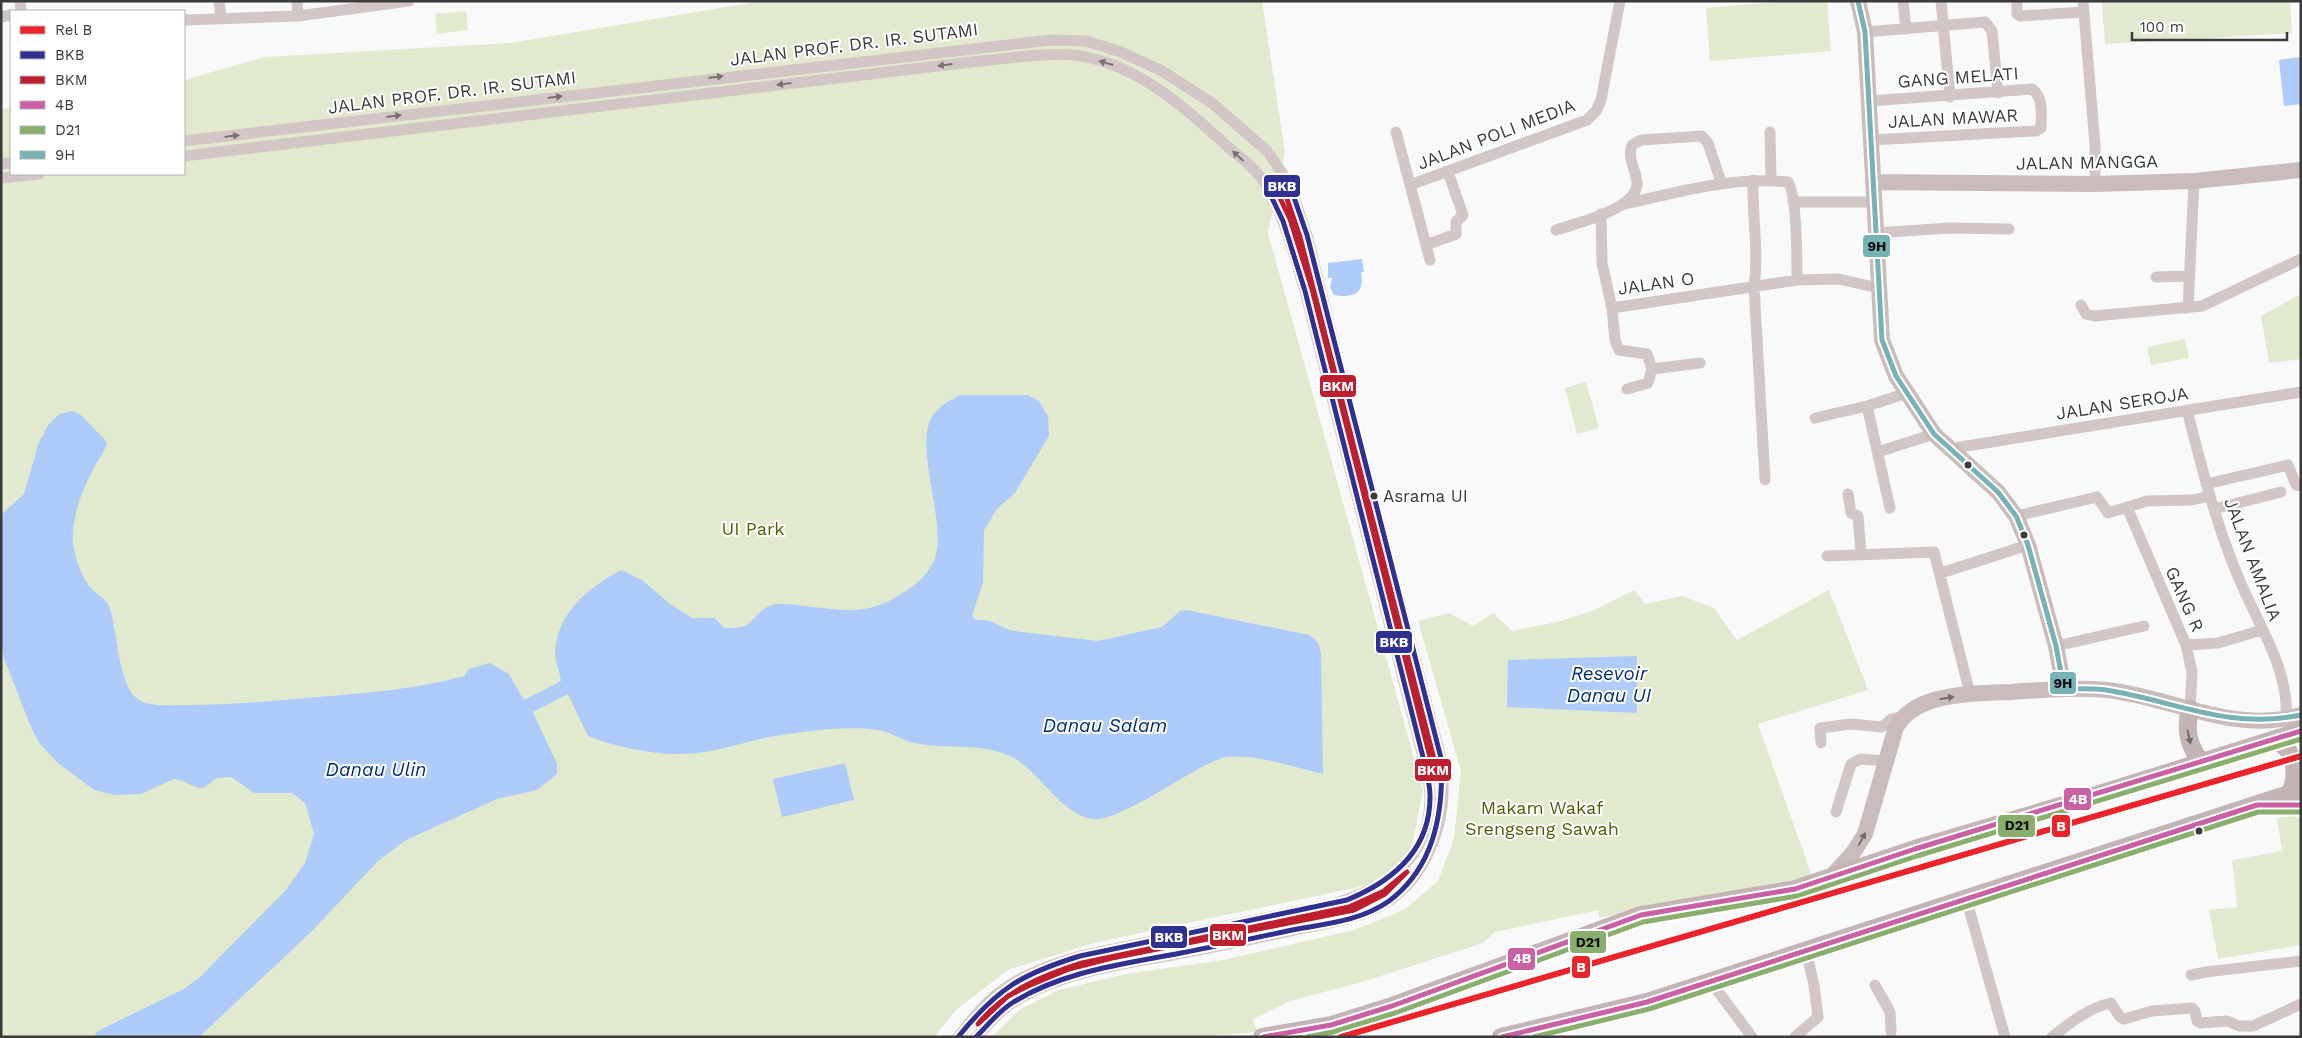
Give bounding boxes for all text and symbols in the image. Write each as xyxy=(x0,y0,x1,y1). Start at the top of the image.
legend xyxy=(10,10,185,175)
scale bar xyxy=(2132,10,2287,42)
street label: JALAN PROF. DR. IR. SUTAMI xyxy=(729,18,979,70)
text: 100 m xyxy=(2140,18,2184,36)
text: Rel B xyxy=(55,21,92,39)
text: BKB xyxy=(55,46,84,64)
one-way arrow xyxy=(1098,59,1113,67)
one-way arrow xyxy=(937,61,953,69)
street label: GANG MELATI xyxy=(1897,62,2019,92)
street label: JALAN PROF. DR. IR. SUTAMI xyxy=(327,66,577,118)
text: BKM xyxy=(55,71,87,89)
one-way arrow xyxy=(708,73,724,81)
one-way arrow xyxy=(775,81,791,89)
one-way arrow xyxy=(547,93,563,101)
street label: JALAN POLI MEDIA xyxy=(1414,94,1578,174)
text: 4B xyxy=(55,96,74,114)
street label: JALAN MAWAR xyxy=(1887,104,2019,132)
one-way arrow xyxy=(386,112,402,120)
text: D21 xyxy=(55,121,80,139)
one-way arrow xyxy=(224,132,240,140)
text: 9H xyxy=(55,146,75,164)
one-way arrow xyxy=(1233,150,1245,162)
street label: JALAN MANGGA xyxy=(2016,150,2158,174)
line badge: BKB xyxy=(1263,174,1301,198)
text: BKB xyxy=(1268,178,1297,194)
line badge: 9H xyxy=(1862,234,1891,258)
text: 9H xyxy=(1867,238,1887,254)
street label: JALAN O xyxy=(1616,267,1696,299)
line badge: BKM xyxy=(1319,374,1357,398)
text: BKM xyxy=(1322,378,1354,394)
street label: JALAN SEROJA xyxy=(2054,382,2190,424)
unlabelled marker xyxy=(1963,460,1973,470)
place label: Asrama UI xyxy=(1383,486,1468,506)
marker: Asrama UI xyxy=(1369,491,1379,501)
street label: JALAN AMALIA xyxy=(2220,495,2286,624)
park label: UI Park xyxy=(722,518,784,539)
unlabelled marker xyxy=(2019,530,2029,540)
street label: GANG R xyxy=(2161,563,2209,635)
line badge: BKB xyxy=(1375,630,1413,654)
text: BKB xyxy=(1380,634,1409,650)
water label: Resevoir Danau UI xyxy=(1567,662,1652,707)
line badge: 9H xyxy=(2049,671,2077,695)
text: 9H xyxy=(2053,675,2073,691)
one-way arrow xyxy=(1940,694,1956,702)
water label: Danau Salam xyxy=(1043,714,1167,737)
one-way arrow xyxy=(2185,729,2193,745)
water label: Danau Ulin xyxy=(326,758,427,781)
line badge: BKM xyxy=(1414,758,1452,782)
text: BKM xyxy=(1417,762,1449,778)
line badge: 4B xyxy=(2063,787,2092,811)
text: 4B xyxy=(2069,791,2088,807)
park label: Makam Wakaf Srengseng Sawah xyxy=(1465,797,1619,839)
line badge: D21 xyxy=(1997,814,2036,838)
line badge: B xyxy=(2051,814,2071,838)
text: D21 xyxy=(2005,817,2029,833)
text: B xyxy=(2056,818,2066,834)
unlabelled marker xyxy=(2194,826,2204,836)
one-way arrow xyxy=(1858,832,1866,847)
line badge: BKM xyxy=(1209,923,1247,947)
line badge: BKB xyxy=(1150,925,1188,949)
text: BKM xyxy=(1212,927,1244,943)
text: BKB xyxy=(1155,929,1184,945)
line badge: D21 xyxy=(1569,930,1607,954)
text: D21 xyxy=(1576,934,1600,950)
line badge: 4B xyxy=(1507,947,1536,971)
text: 4B xyxy=(1513,950,1532,966)
line badge: B xyxy=(1571,955,1591,979)
text: B xyxy=(1576,959,1586,975)

